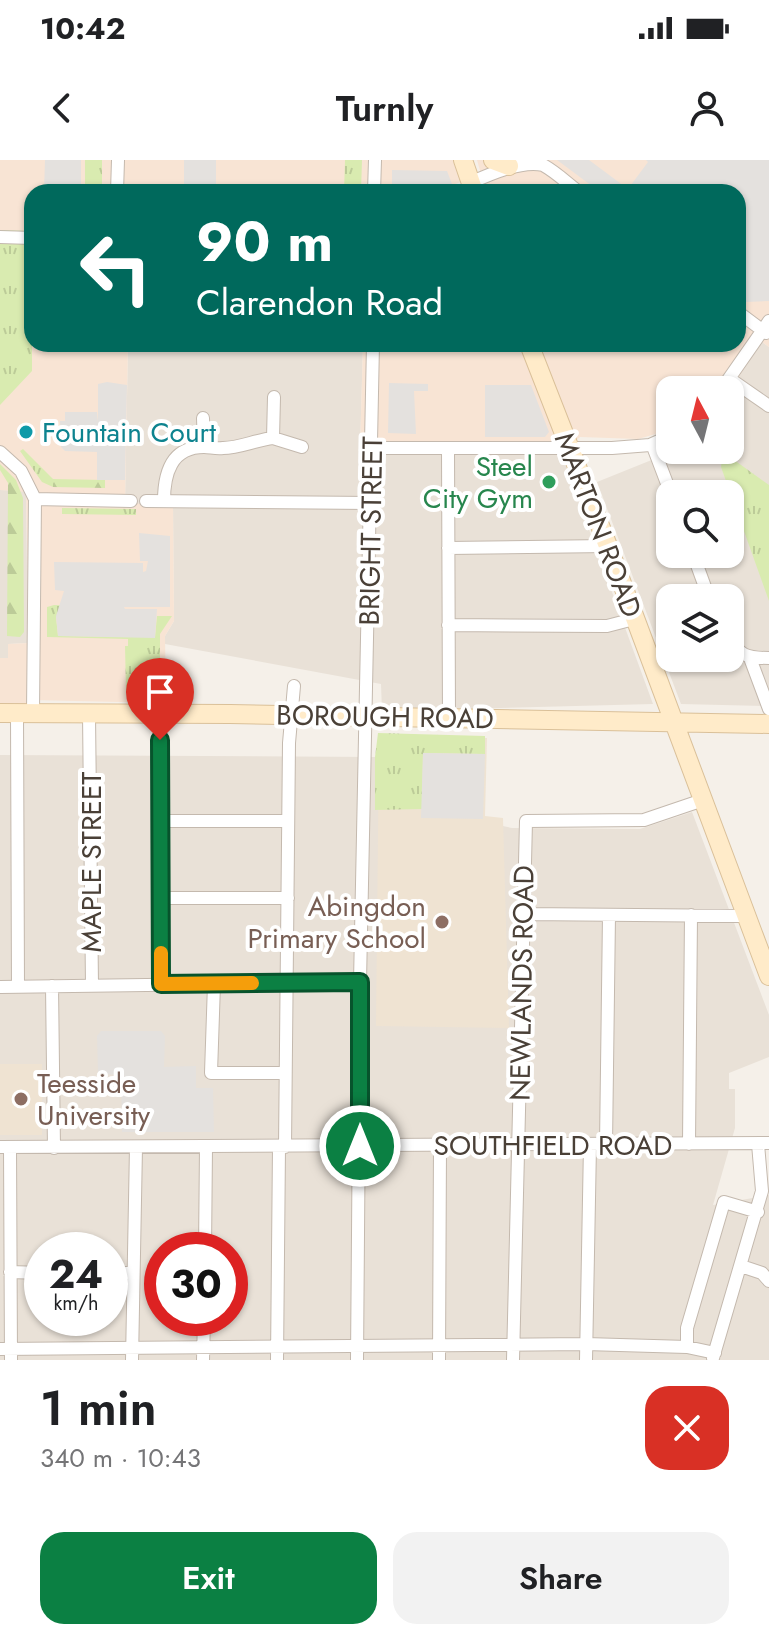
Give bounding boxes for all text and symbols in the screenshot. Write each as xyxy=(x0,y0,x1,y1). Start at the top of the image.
text: 10:42 xyxy=(40,7,125,50)
text: Turnly xyxy=(336,82,433,134)
icon: back xyxy=(40,86,84,130)
icon: person xyxy=(685,86,729,130)
text: 90 m xyxy=(196,201,333,282)
icon: left xyxy=(64,216,168,320)
text: Clarendon Road xyxy=(196,276,443,328)
north arrow xyxy=(656,376,744,464)
map controls xyxy=(656,376,744,672)
place label: Fountain Court xyxy=(42,412,216,453)
marker: Fountain Court xyxy=(17,423,35,441)
street label: MARTON ROAD xyxy=(544,427,652,623)
street label: BRIGHT STREET xyxy=(349,436,393,626)
place label: Steel City Gym xyxy=(423,446,533,519)
marker: Steel City Gym xyxy=(540,473,558,491)
button: search xyxy=(656,480,744,568)
button: layers xyxy=(656,584,744,672)
pin xyxy=(126,658,194,740)
icon: arrive xyxy=(138,670,182,714)
street label: BOROUGH ROAD xyxy=(276,695,494,739)
street label: MAPLE STREET xyxy=(71,772,112,952)
street label: NEWLANDS ROAD xyxy=(499,865,545,1101)
place label: Abingdon Primary School xyxy=(247,886,426,959)
marker: Abingdon Primary School xyxy=(433,913,451,931)
place label: Teesside University xyxy=(37,1063,151,1136)
marker: Teesside University xyxy=(12,1090,30,1108)
position arrow xyxy=(318,1104,402,1188)
street label: SOUTHFIELD ROAD xyxy=(434,1125,672,1166)
speed limit sign: 30 xyxy=(144,1232,248,1336)
text: 24 xyxy=(49,1245,103,1303)
text: km/h xyxy=(53,1289,99,1318)
text: 1 min xyxy=(40,1374,157,1443)
button: close xyxy=(645,1386,729,1470)
text: 340 m · 10:43 xyxy=(40,1439,201,1477)
button: Exit xyxy=(40,1532,377,1624)
button: Share xyxy=(393,1532,729,1624)

